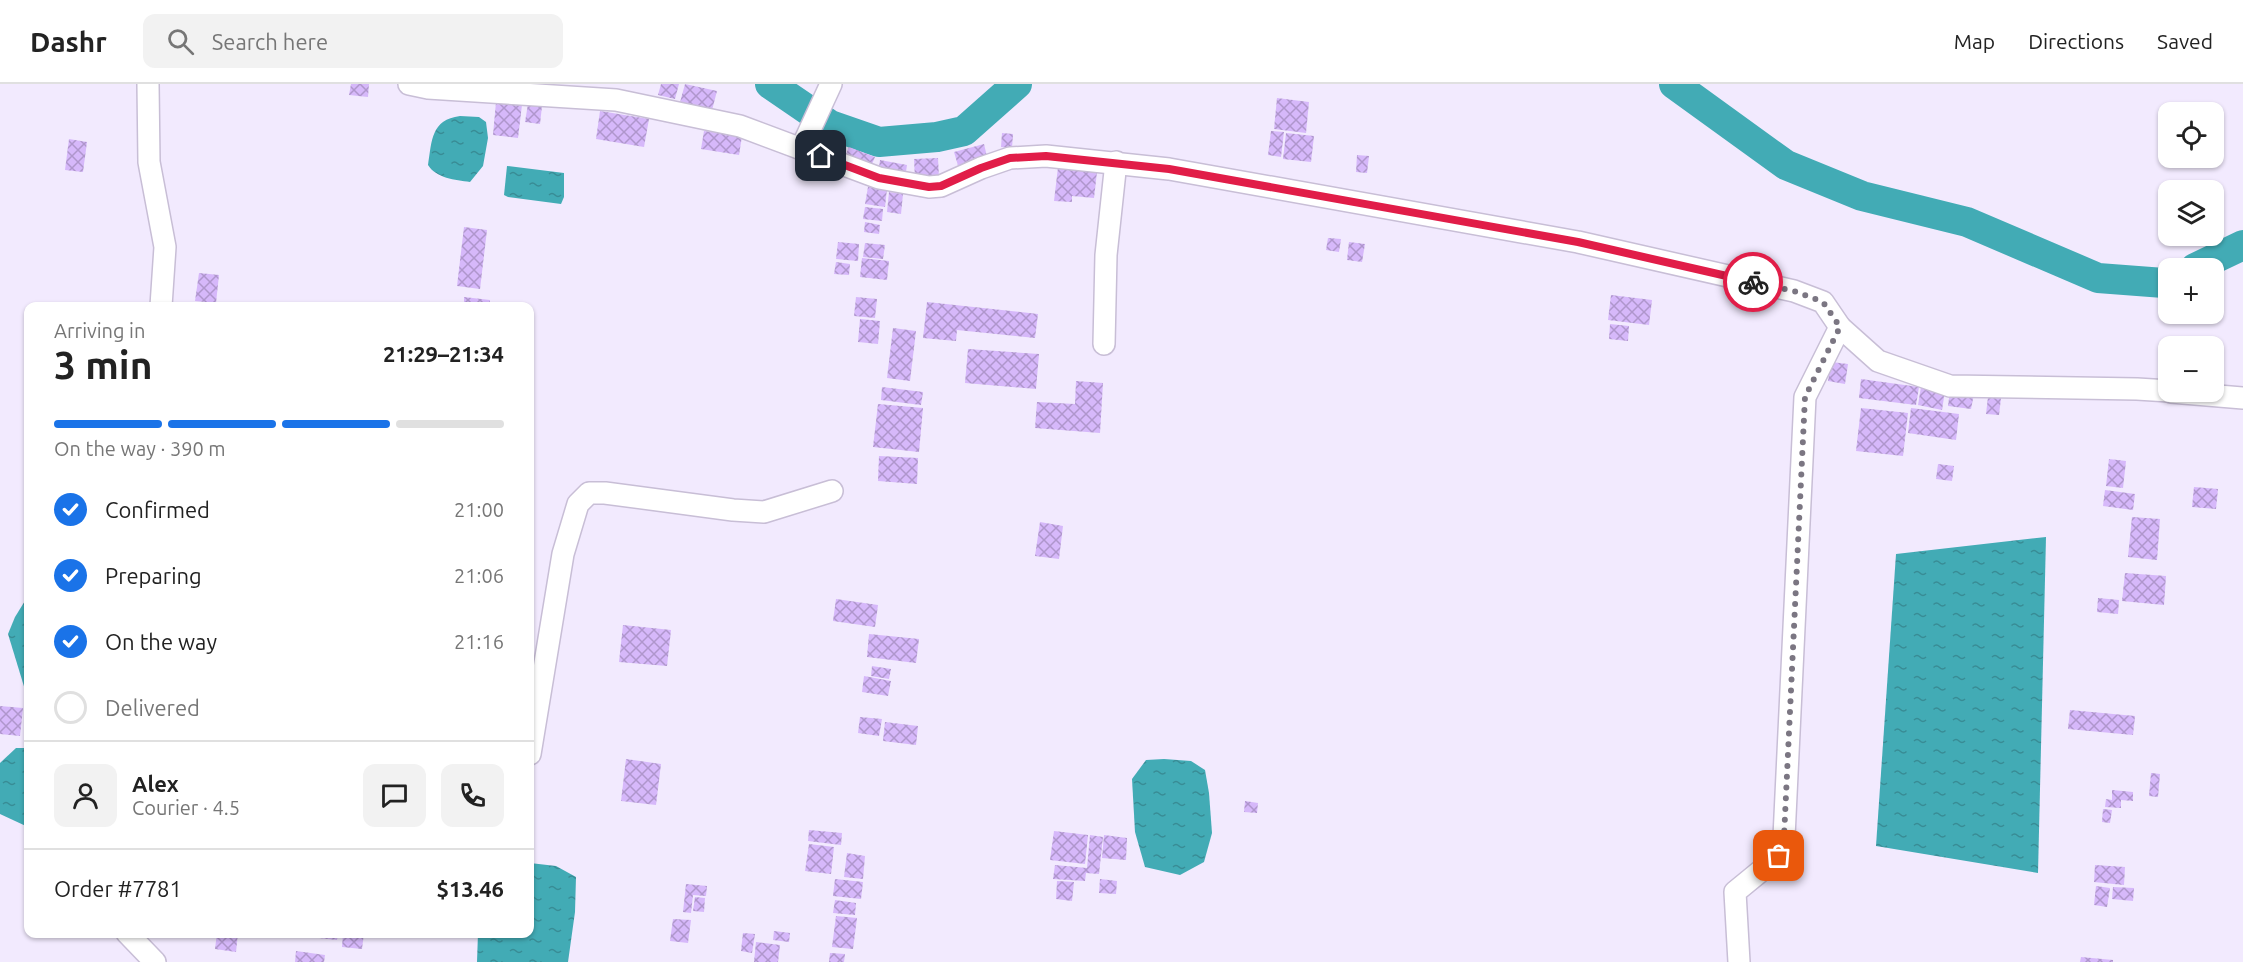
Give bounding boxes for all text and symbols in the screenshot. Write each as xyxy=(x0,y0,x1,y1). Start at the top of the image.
search box xyxy=(143,14,563,68)
icon: search xyxy=(164,25,197,58)
text: Dashr xyxy=(30,26,107,57)
text: Search here xyxy=(212,29,328,54)
text: Map xyxy=(1954,29,1995,53)
text: Directions xyxy=(2028,29,2124,53)
text: Saved xyxy=(2157,29,2213,53)
map controls xyxy=(2158,102,2224,402)
button: locate xyxy=(2158,102,2224,168)
pin xyxy=(795,130,846,181)
icon: home xyxy=(804,139,837,172)
button: layers xyxy=(2158,180,2224,246)
courier xyxy=(1723,252,1783,312)
button: + xyxy=(2158,258,2224,324)
icon: bike xyxy=(1737,266,1770,299)
text: Arriving in xyxy=(54,319,145,342)
button: − xyxy=(2158,336,2224,402)
text: 21:29–21:34 xyxy=(383,341,504,366)
text: 3 min xyxy=(54,343,153,386)
text: On the way · 390 m xyxy=(54,437,226,460)
icon: check xyxy=(54,493,87,526)
text: Confirmed xyxy=(105,497,210,522)
text: 21:00 xyxy=(454,498,504,521)
icon: check xyxy=(54,559,87,592)
text: Preparing xyxy=(105,563,202,588)
text: 21:06 xyxy=(454,564,504,587)
icon: check xyxy=(54,625,87,658)
text: On the way xyxy=(105,629,217,654)
text: 21:16 xyxy=(454,630,504,653)
text: Delivered xyxy=(105,695,200,720)
button: person xyxy=(54,764,117,827)
button: chat xyxy=(363,764,426,827)
button: phone xyxy=(441,764,504,827)
text: Alex xyxy=(132,771,179,796)
text: Courier · 4.5 xyxy=(132,796,240,819)
pin xyxy=(1753,830,1804,881)
icon: bag xyxy=(1762,839,1795,872)
text: Order #7781 xyxy=(54,876,182,901)
text: $13.46 xyxy=(437,876,504,901)

